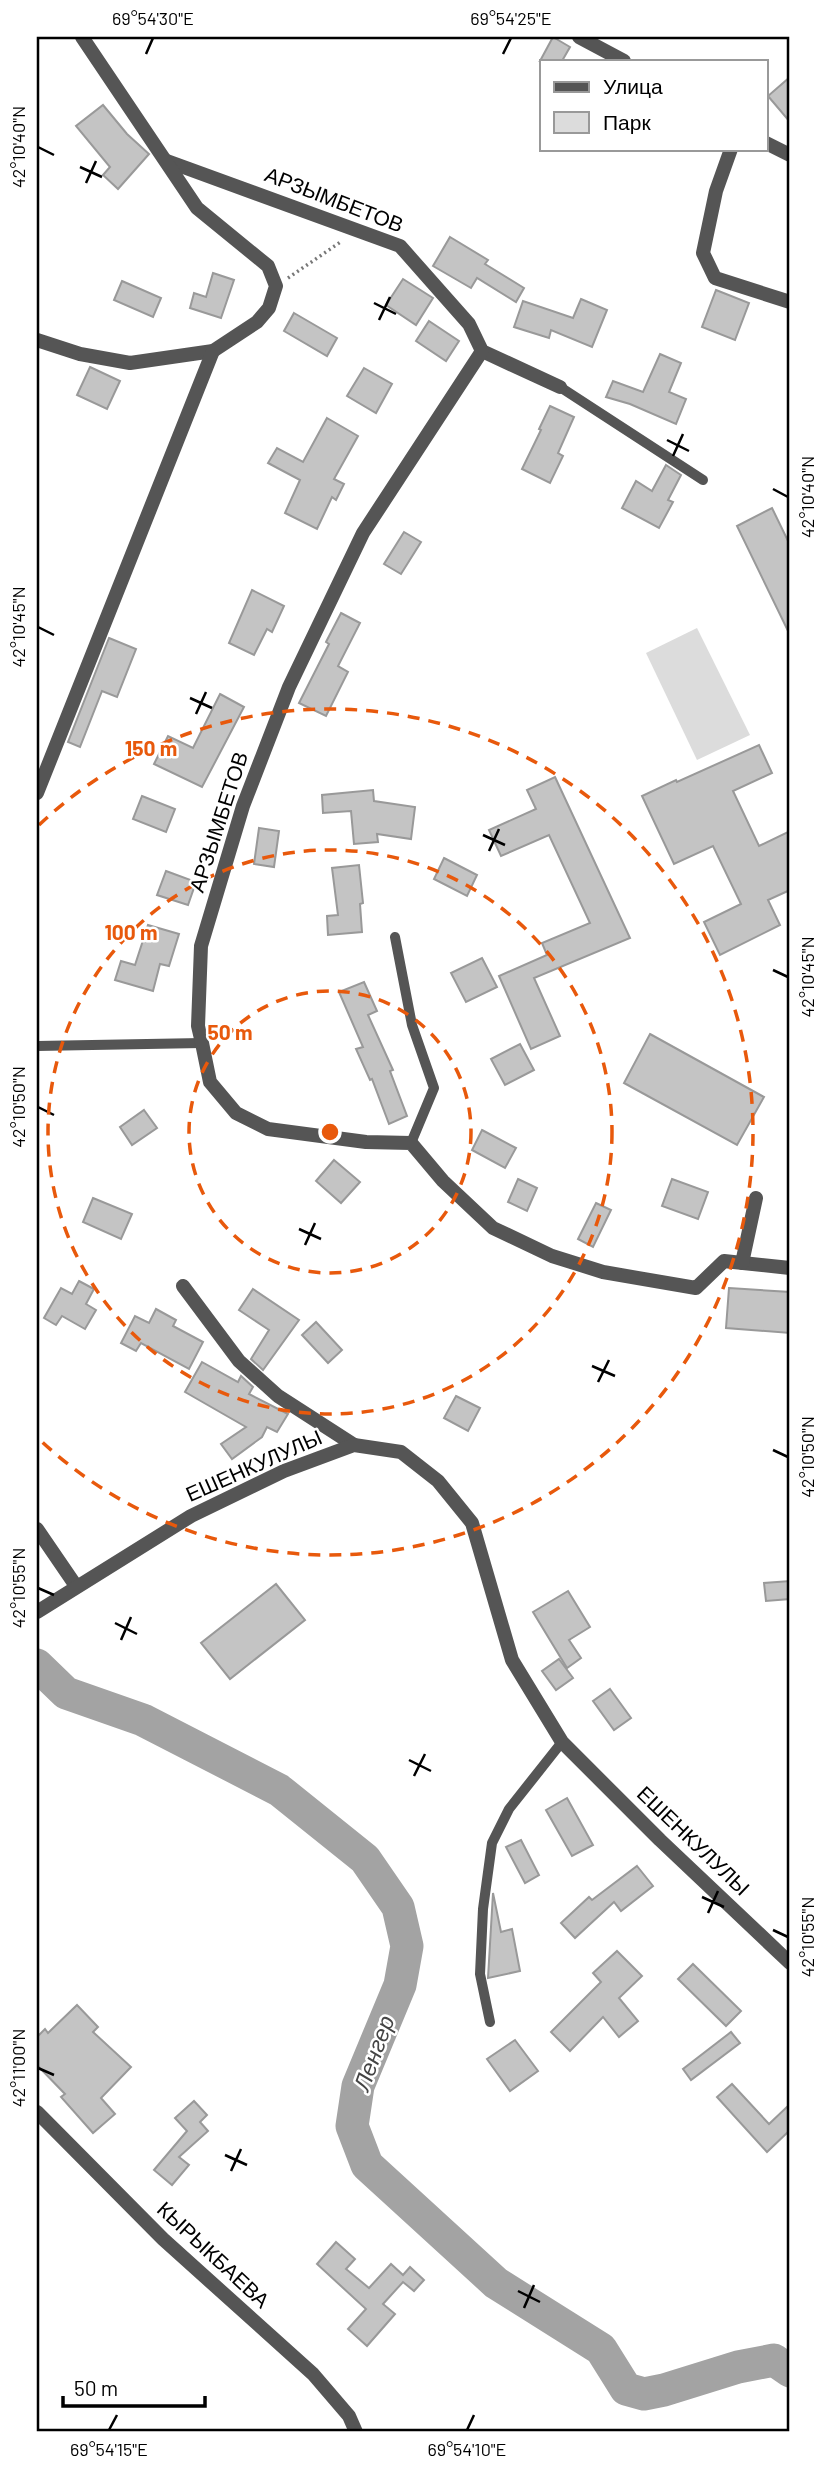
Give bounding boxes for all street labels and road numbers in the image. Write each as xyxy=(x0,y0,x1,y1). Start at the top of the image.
street label: АРЗЫМБЕТОВ xyxy=(262,161,407,236)
street label: АРЗЫМБЕТОВ xyxy=(183,748,252,895)
street label: ЕШЕНКУЛУЛЫ xyxy=(181,1423,325,1506)
street label: ЕШЕНКУЛУЛЫ xyxy=(633,1780,755,1900)
street label: КЫРЫКБАЕВА xyxy=(153,2196,275,2312)

